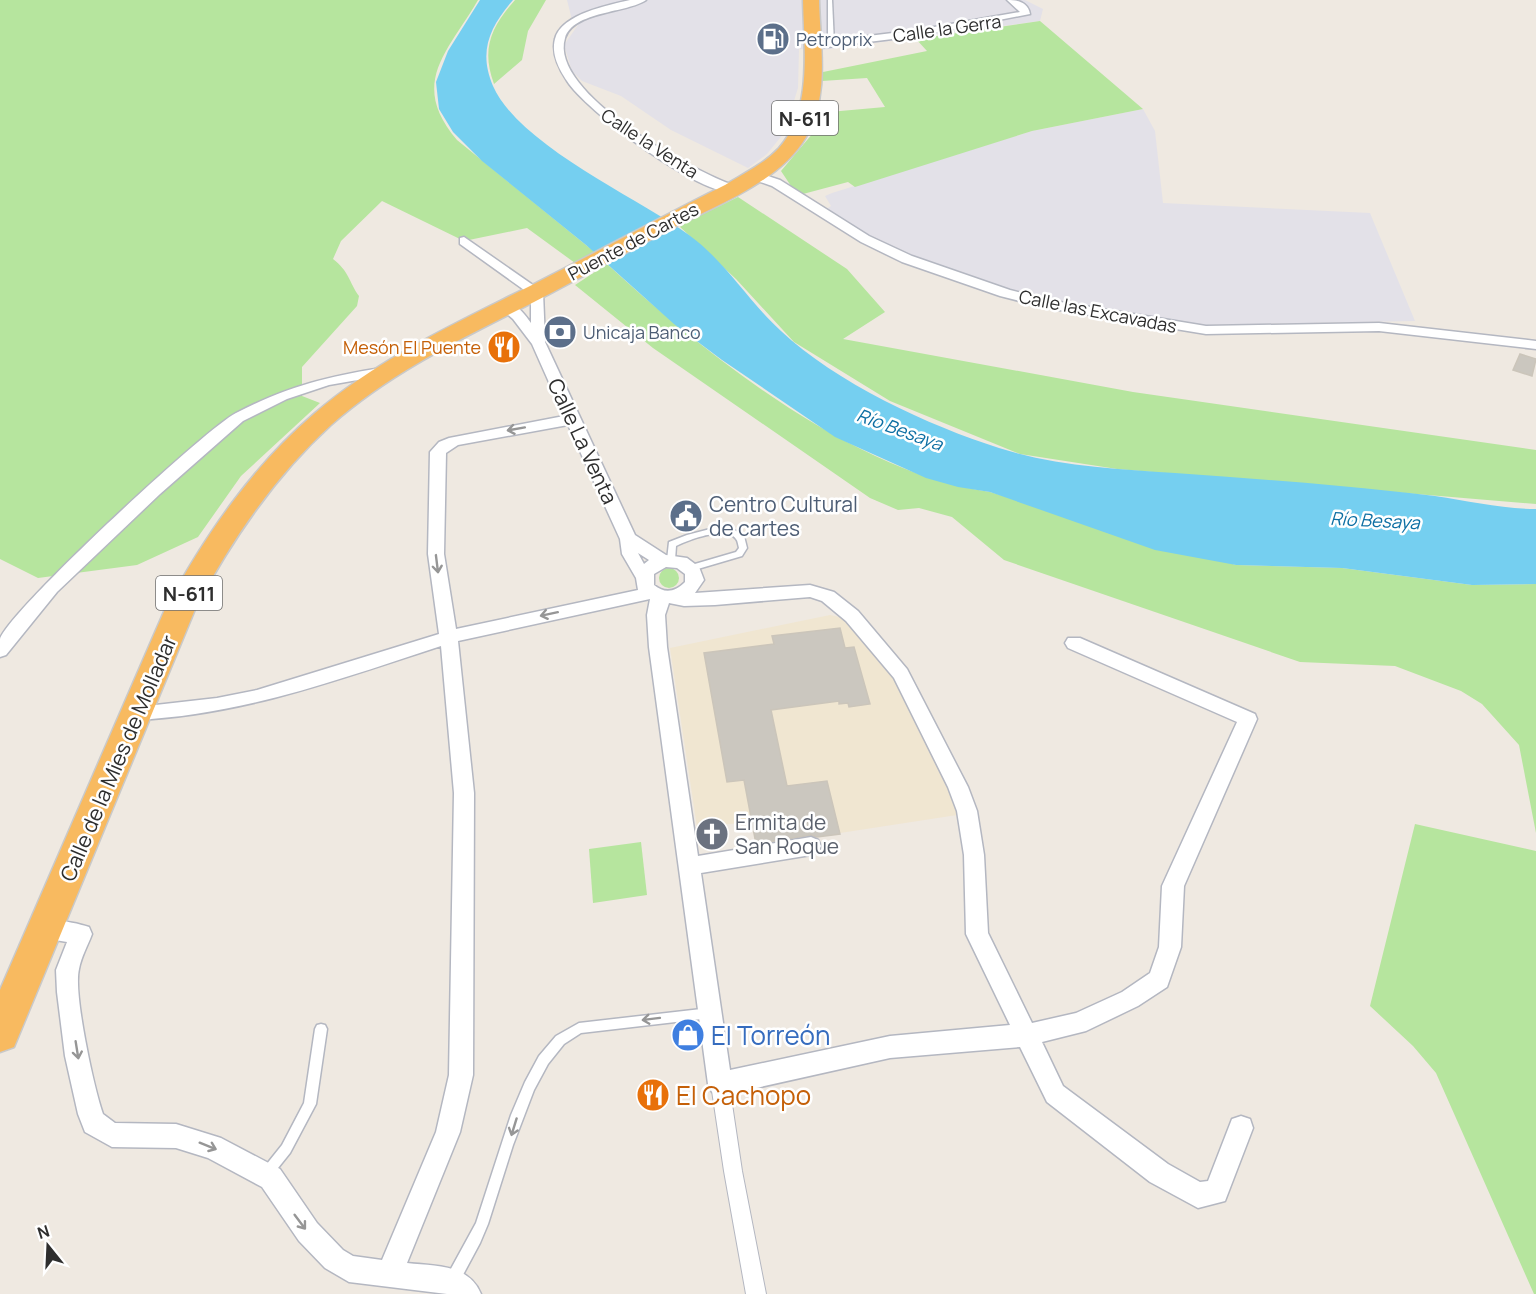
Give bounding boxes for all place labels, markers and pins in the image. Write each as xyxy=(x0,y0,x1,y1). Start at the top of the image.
fuel station icon: Petroprix xyxy=(755,21,791,57)
place label: Petroprix xyxy=(796,27,873,51)
bank icon: Unicaja Banco xyxy=(542,314,578,350)
place label: Unicaja Banco xyxy=(583,320,701,344)
restaurant icon: Mesón El Puente xyxy=(486,329,522,365)
place label: Mesón El Puente xyxy=(343,335,481,359)
place label: Centro Cultural de cartes xyxy=(709,490,858,542)
public building icon: Centro Cultural de cartes xyxy=(668,498,704,534)
place label: Ermita de San Roque xyxy=(735,808,839,860)
church icon: Ermita de San Roque xyxy=(694,816,730,852)
shop icon: El Torreón xyxy=(670,1017,706,1053)
place label: El Torreón xyxy=(711,1017,830,1053)
restaurant icon: El Cachopo xyxy=(635,1077,671,1113)
place label: El Cachopo xyxy=(676,1077,811,1113)

